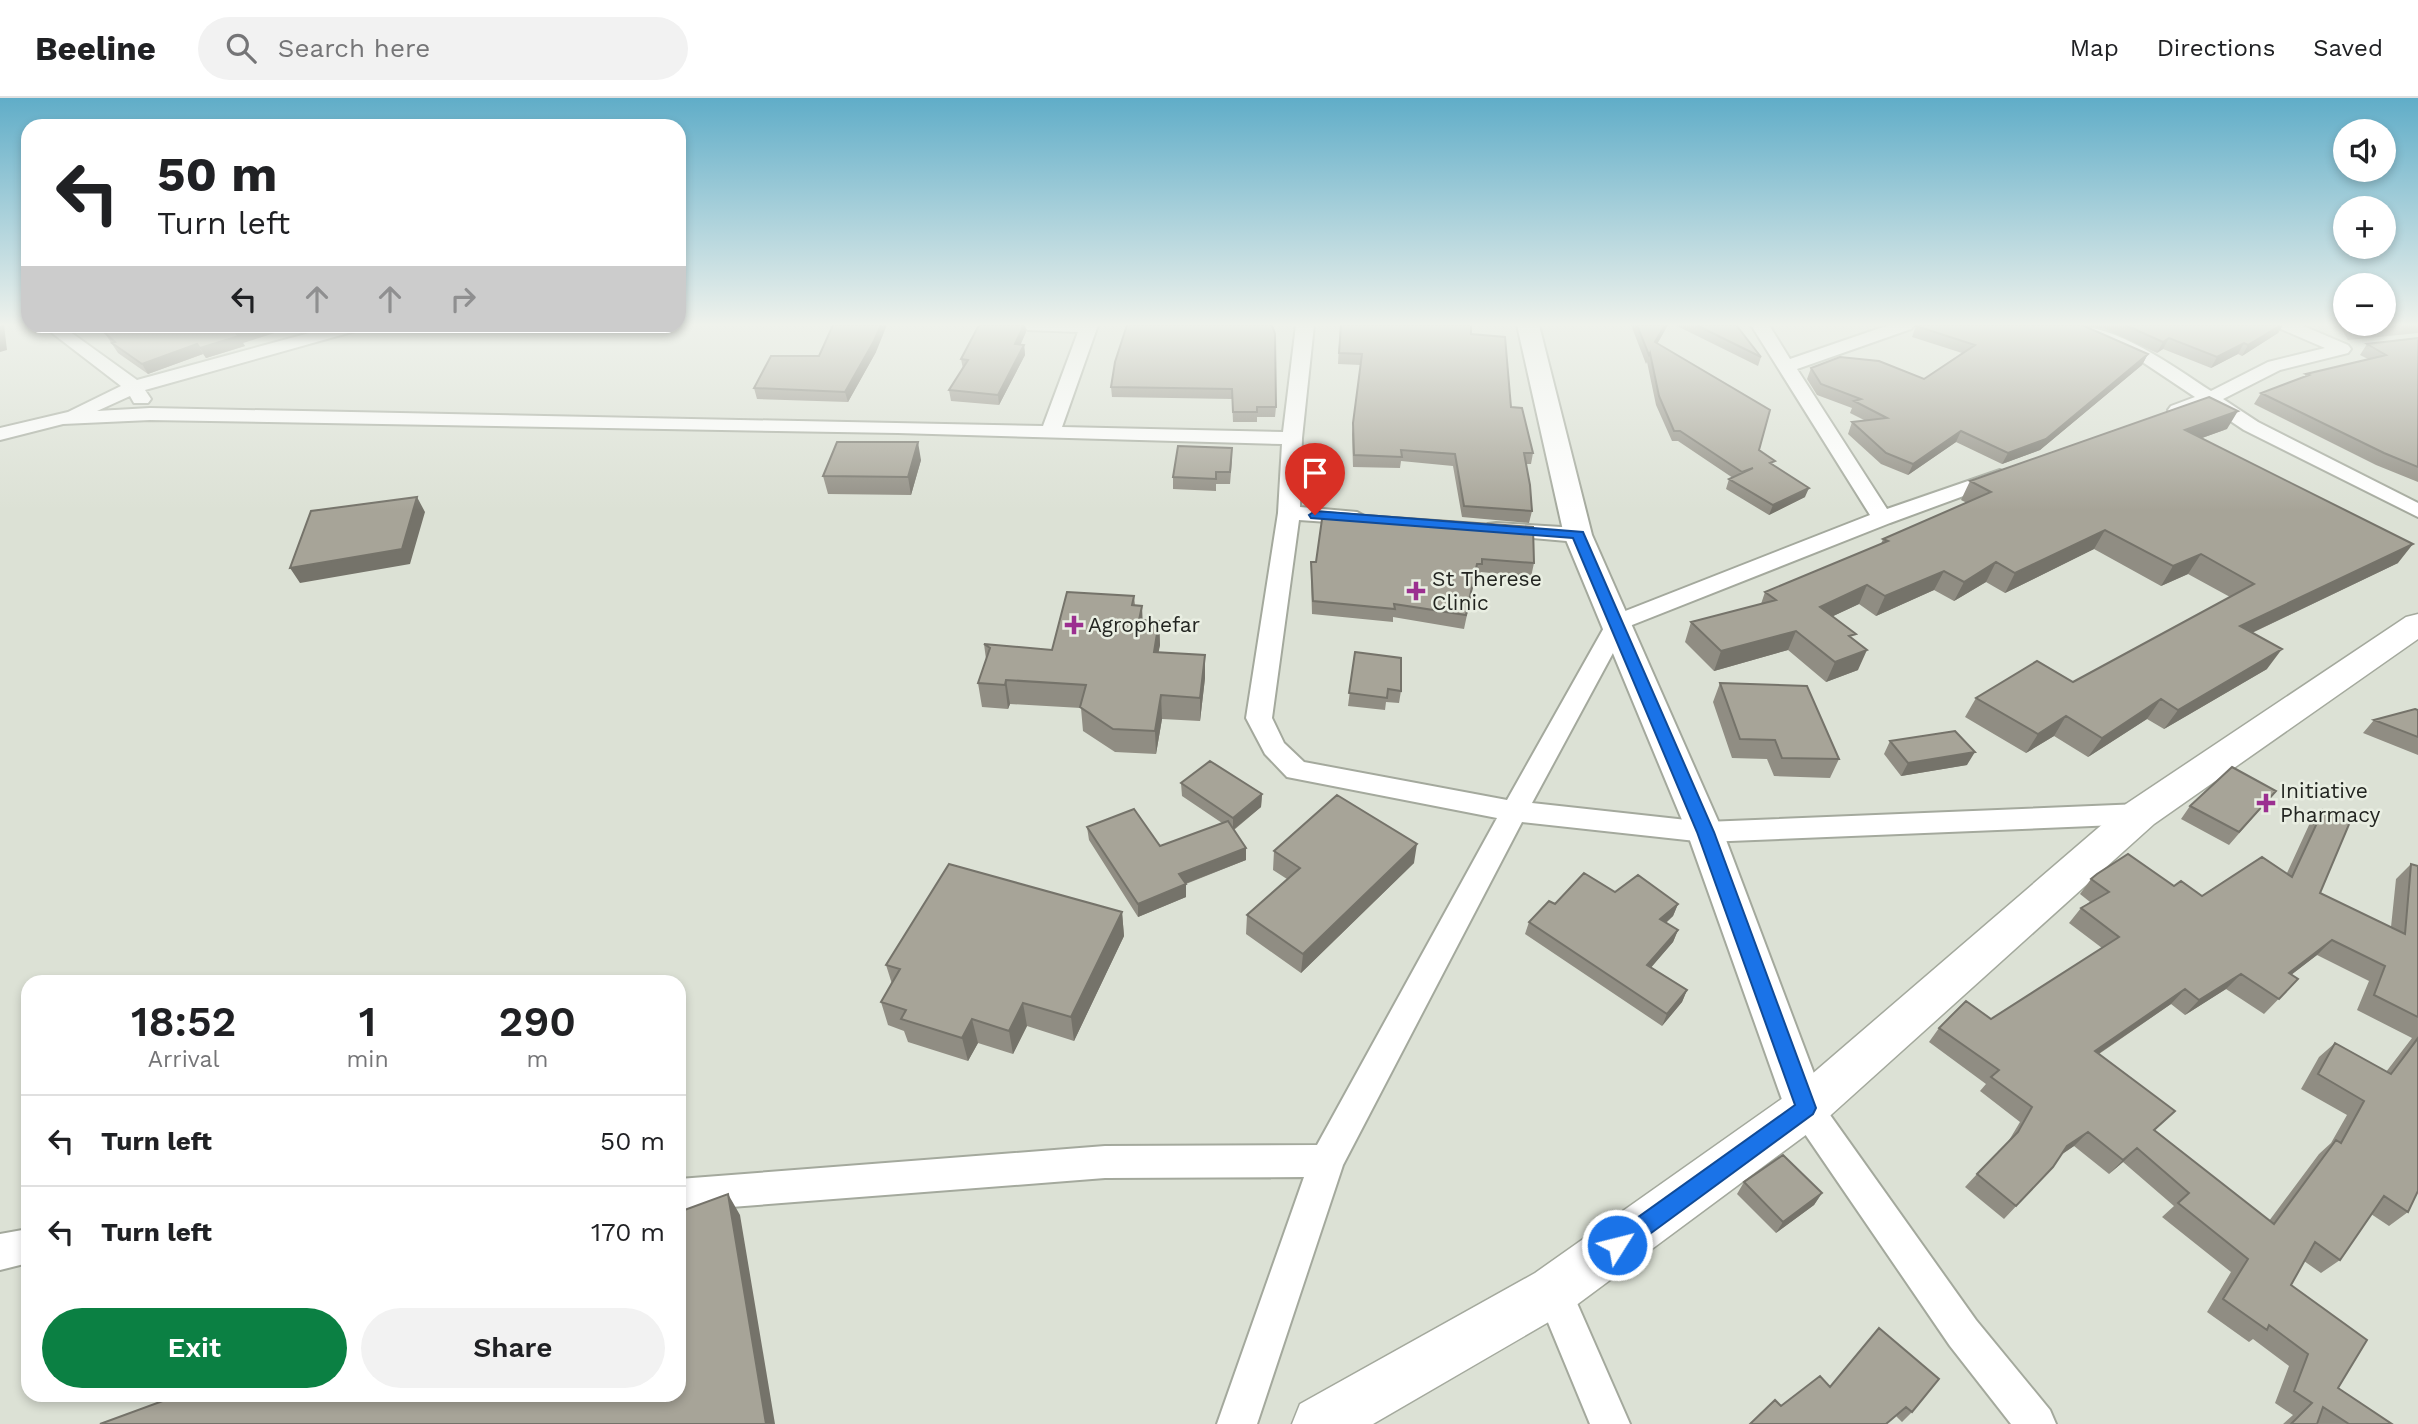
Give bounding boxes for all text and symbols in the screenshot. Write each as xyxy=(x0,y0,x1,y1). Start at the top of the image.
search box xyxy=(198,17,688,80)
text: Beeline xyxy=(35,29,156,68)
icon: search xyxy=(222,29,260,67)
text: Search here xyxy=(278,33,430,63)
text: Map xyxy=(2070,34,2119,62)
text: Directions xyxy=(2157,34,2275,62)
text: Saved xyxy=(2313,34,2383,62)
map controls xyxy=(2333,119,2396,336)
button: sound xyxy=(2333,119,2396,182)
text: 50 m xyxy=(157,145,277,203)
icon: left xyxy=(42,147,133,238)
button: + xyxy=(2333,196,2396,259)
text: Turn left xyxy=(157,204,290,242)
button: − xyxy=(2333,273,2396,336)
icon: left xyxy=(225,280,263,318)
icon: ahead xyxy=(298,280,336,318)
icon: ahead xyxy=(371,280,409,318)
icon: right xyxy=(444,280,482,318)
pin xyxy=(1285,443,1345,515)
icon: arrive xyxy=(1296,454,1334,492)
place label: St Therese Clinic xyxy=(1432,566,1542,615)
marker: St Therese Clinic xyxy=(1406,581,1426,601)
place label: Agrophefar xyxy=(1088,612,1201,637)
marker: Agrophefar xyxy=(1066,617,1082,633)
place label: Initiative Pharmacy xyxy=(2280,778,2381,827)
marker: Initiative Pharmacy xyxy=(2258,795,2274,811)
text: 18:52 xyxy=(131,997,236,1046)
text: 1 xyxy=(359,997,376,1046)
text: 290 xyxy=(499,997,576,1046)
text: Arrival xyxy=(148,1046,220,1073)
text: min xyxy=(346,1046,389,1073)
text: m xyxy=(526,1046,548,1073)
icon: left xyxy=(42,1122,80,1160)
text: Turn left xyxy=(101,1126,212,1156)
text: 50 m xyxy=(600,1126,665,1156)
position arrow xyxy=(1580,1208,1654,1282)
icon: left xyxy=(42,1213,80,1251)
text: Turn left xyxy=(101,1217,212,1247)
text: 170 m xyxy=(591,1217,665,1247)
button: Exit xyxy=(42,1308,347,1388)
button: Share xyxy=(361,1308,665,1388)

